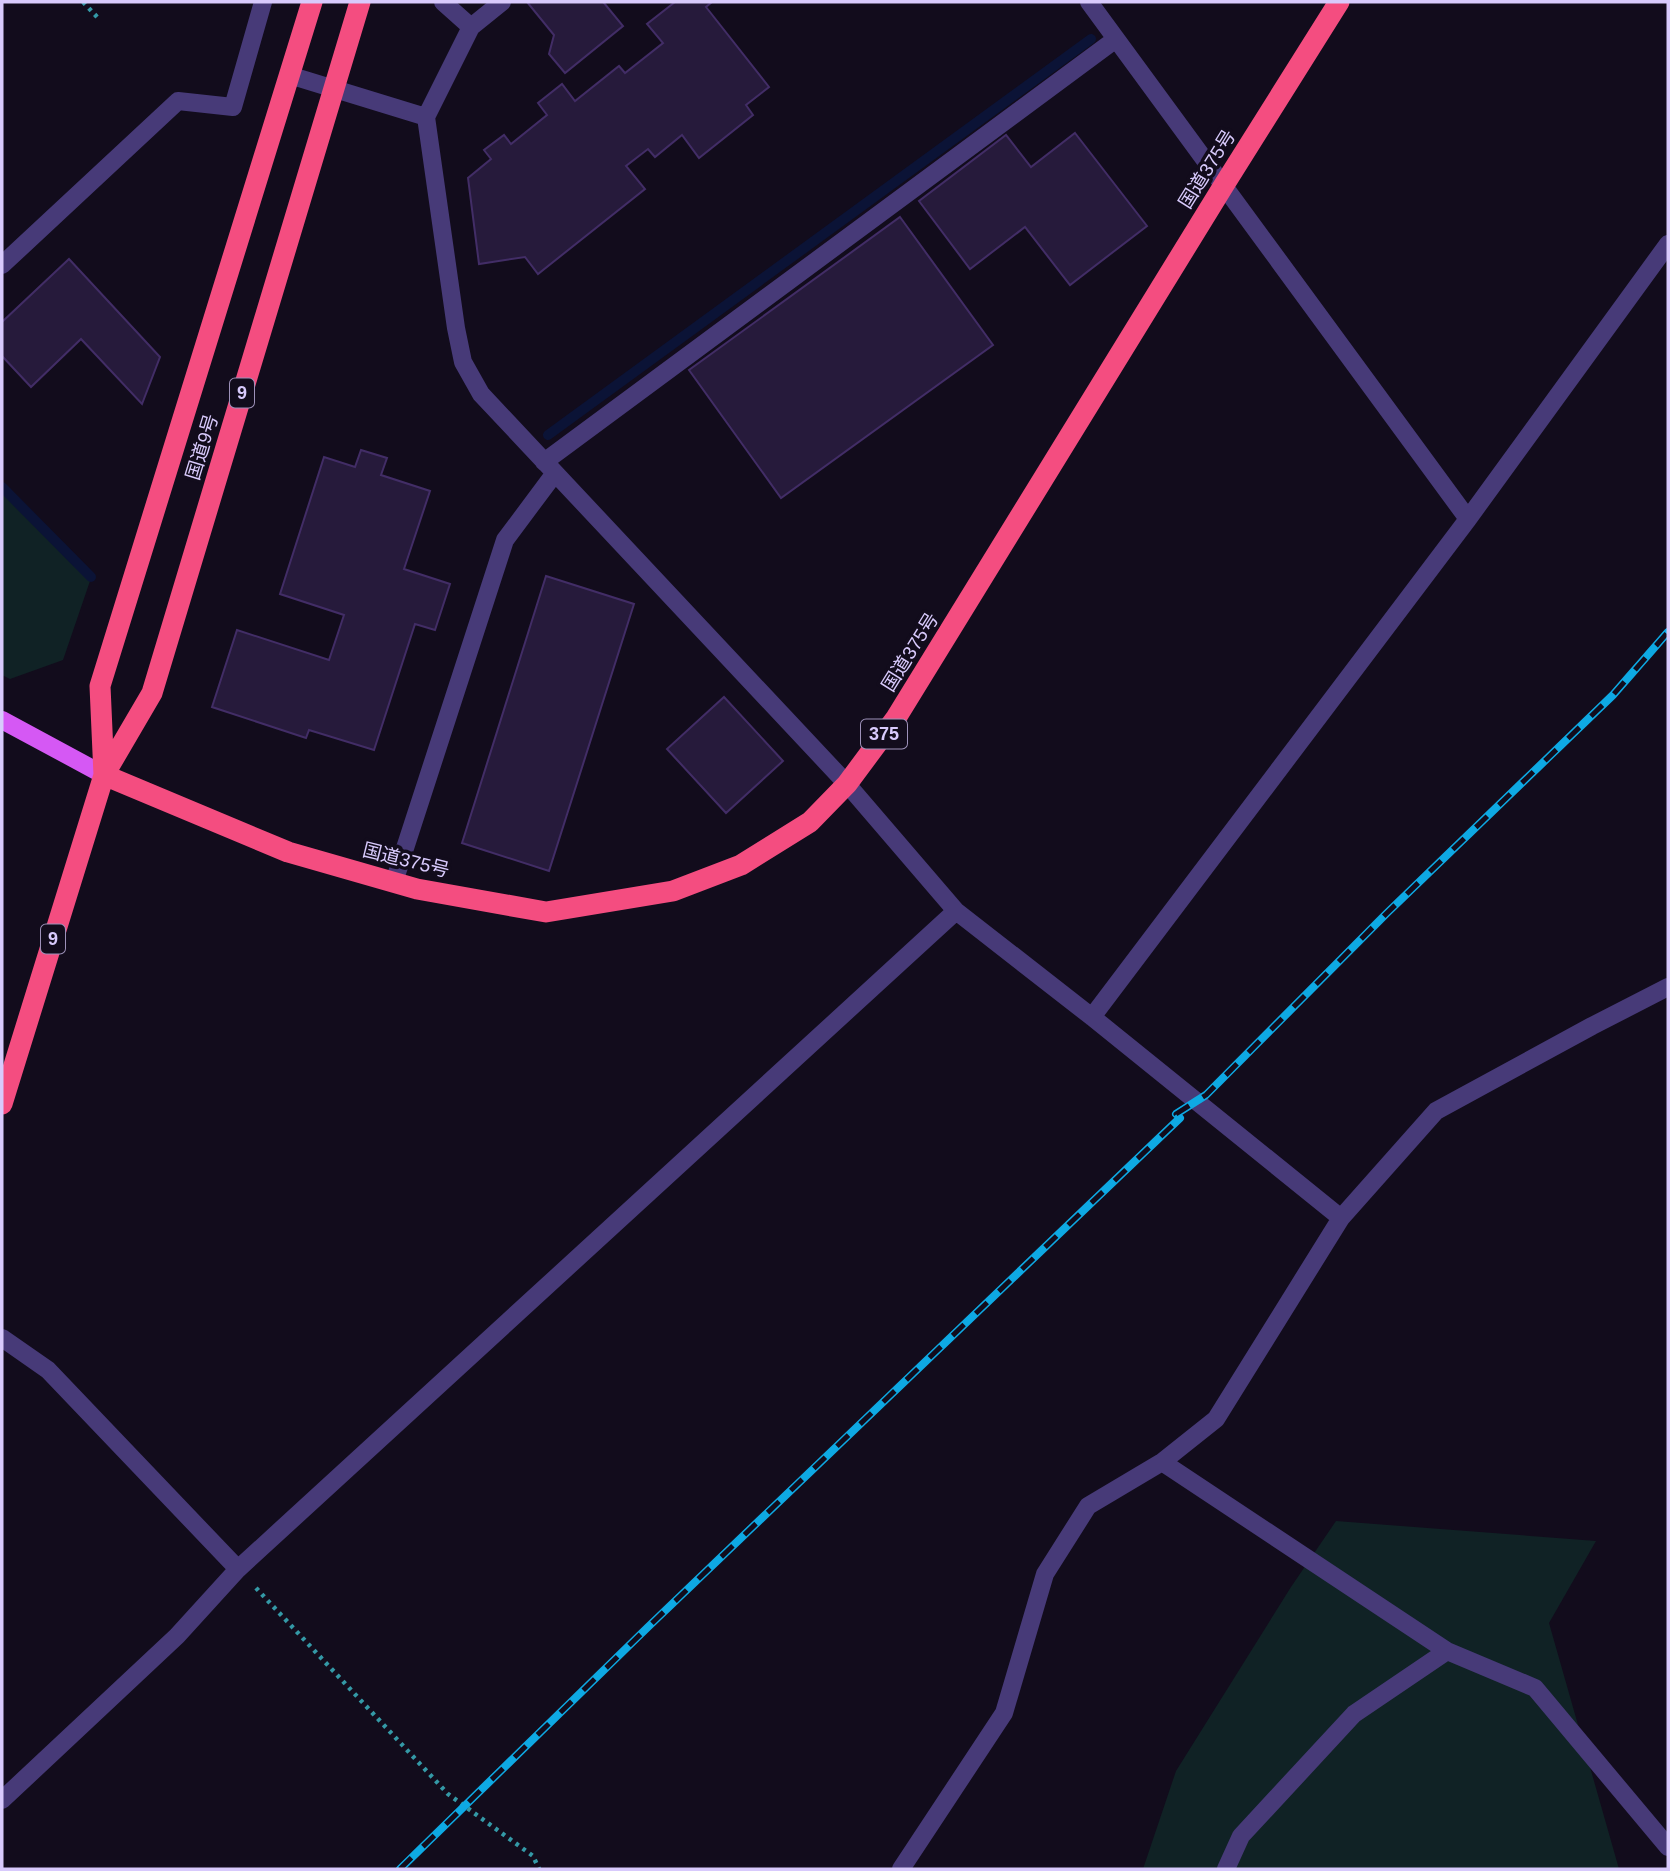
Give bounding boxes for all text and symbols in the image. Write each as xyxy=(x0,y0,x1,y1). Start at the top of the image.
street label: 国道375号 xyxy=(1175,126,1239,212)
road number: 9 xyxy=(230,379,254,408)
street label: 国道9号 xyxy=(182,412,222,482)
street label: 国道375号 xyxy=(878,609,942,695)
road number: 375 xyxy=(861,720,907,748)
street label: 国道375号 xyxy=(360,839,452,881)
road number: 9 xyxy=(41,924,65,954)

